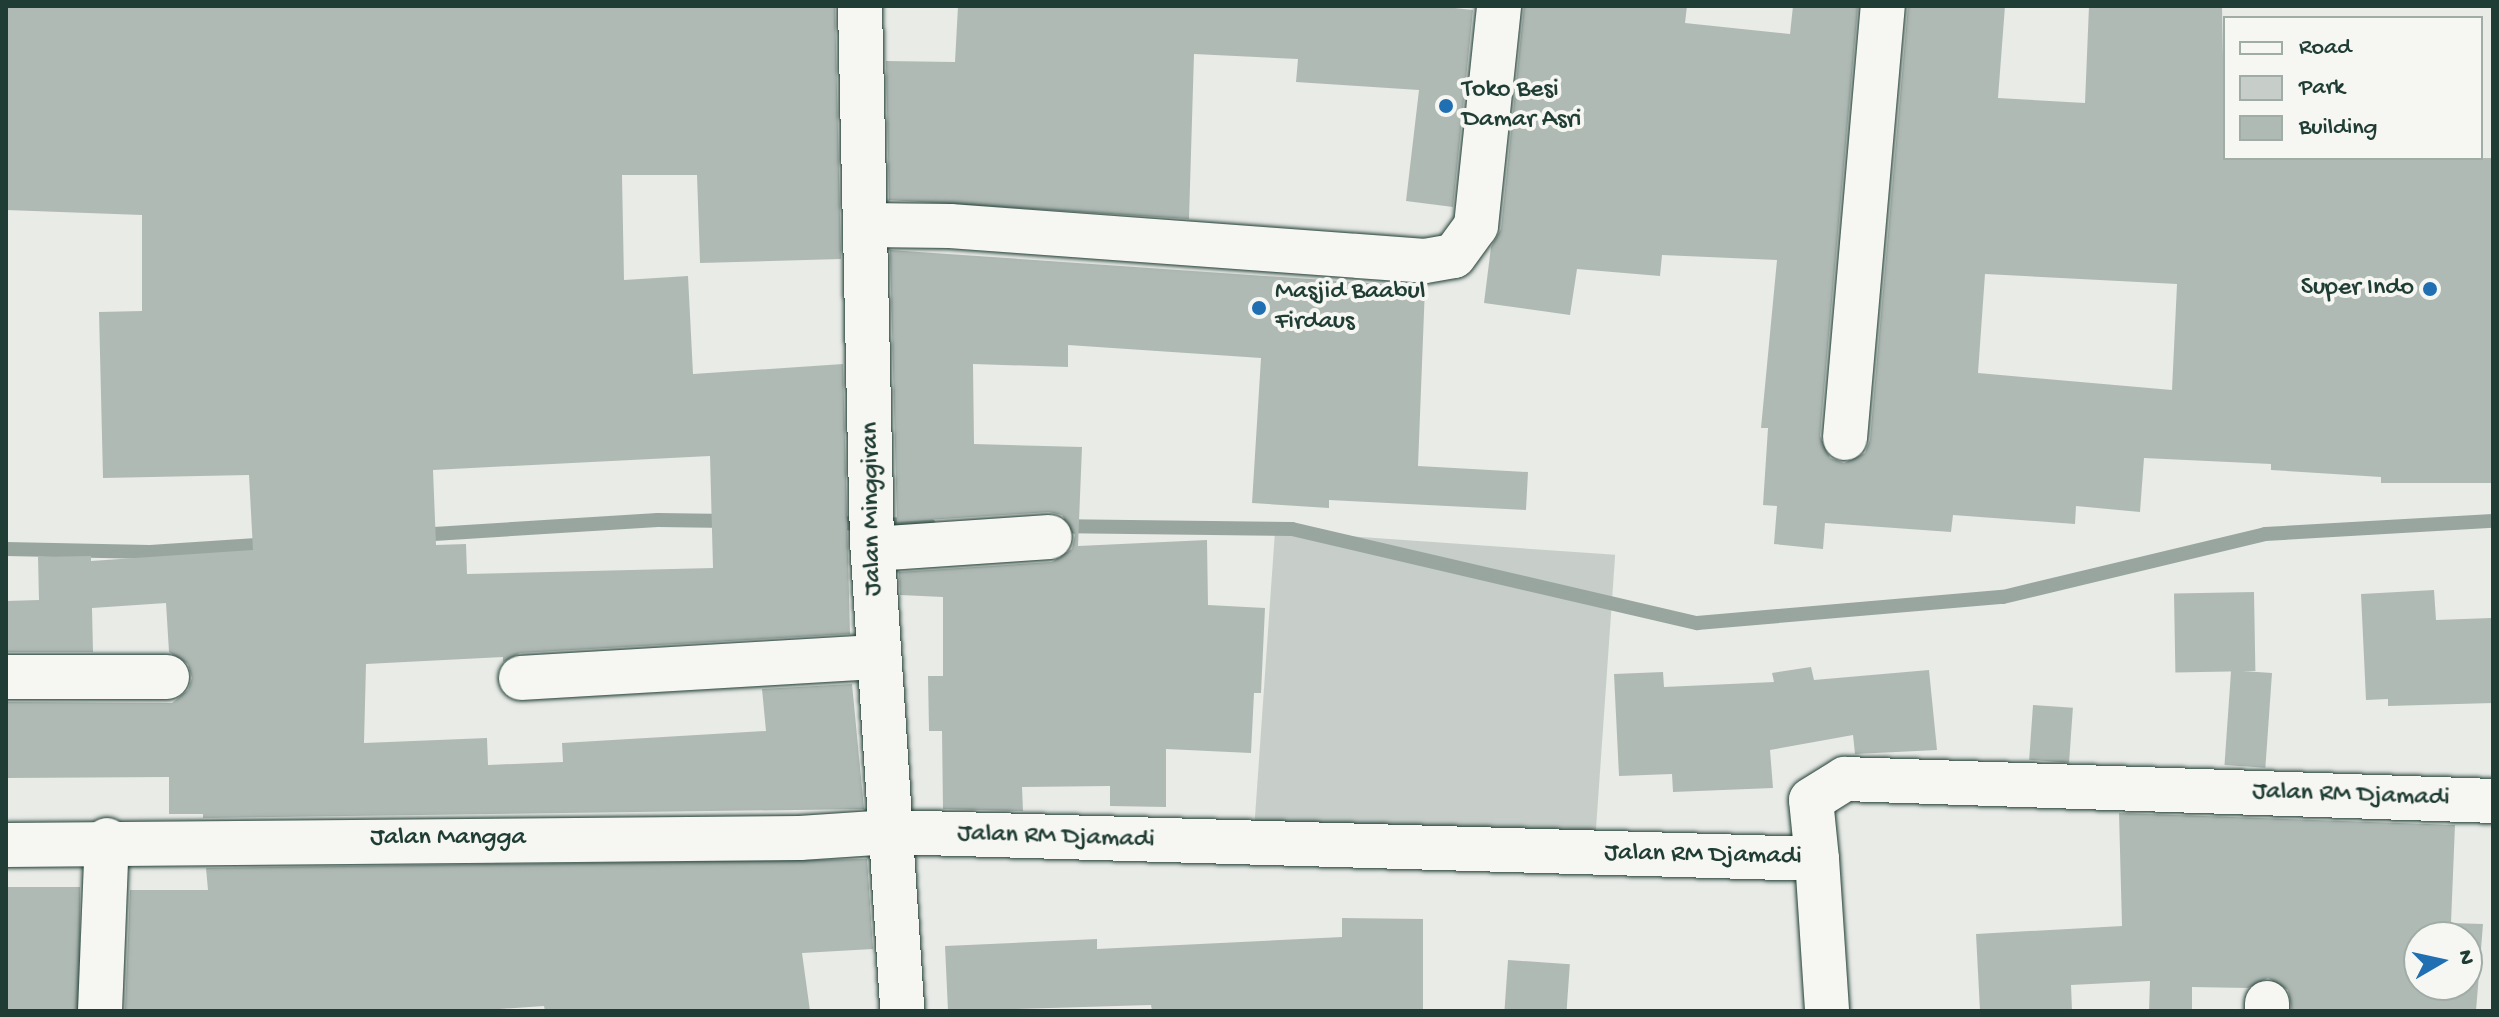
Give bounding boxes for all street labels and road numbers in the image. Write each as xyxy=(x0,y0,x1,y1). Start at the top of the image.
street label: Jalan Minggiran xyxy=(856,422,890,596)
street label: Jalan RM Djamadi xyxy=(2252,777,2450,815)
street label: Jalan RM Djamadi xyxy=(957,819,1155,857)
street label: Jalan Mangga xyxy=(370,823,526,855)
street label: Jalan RM Djamadi xyxy=(1604,839,1802,873)

